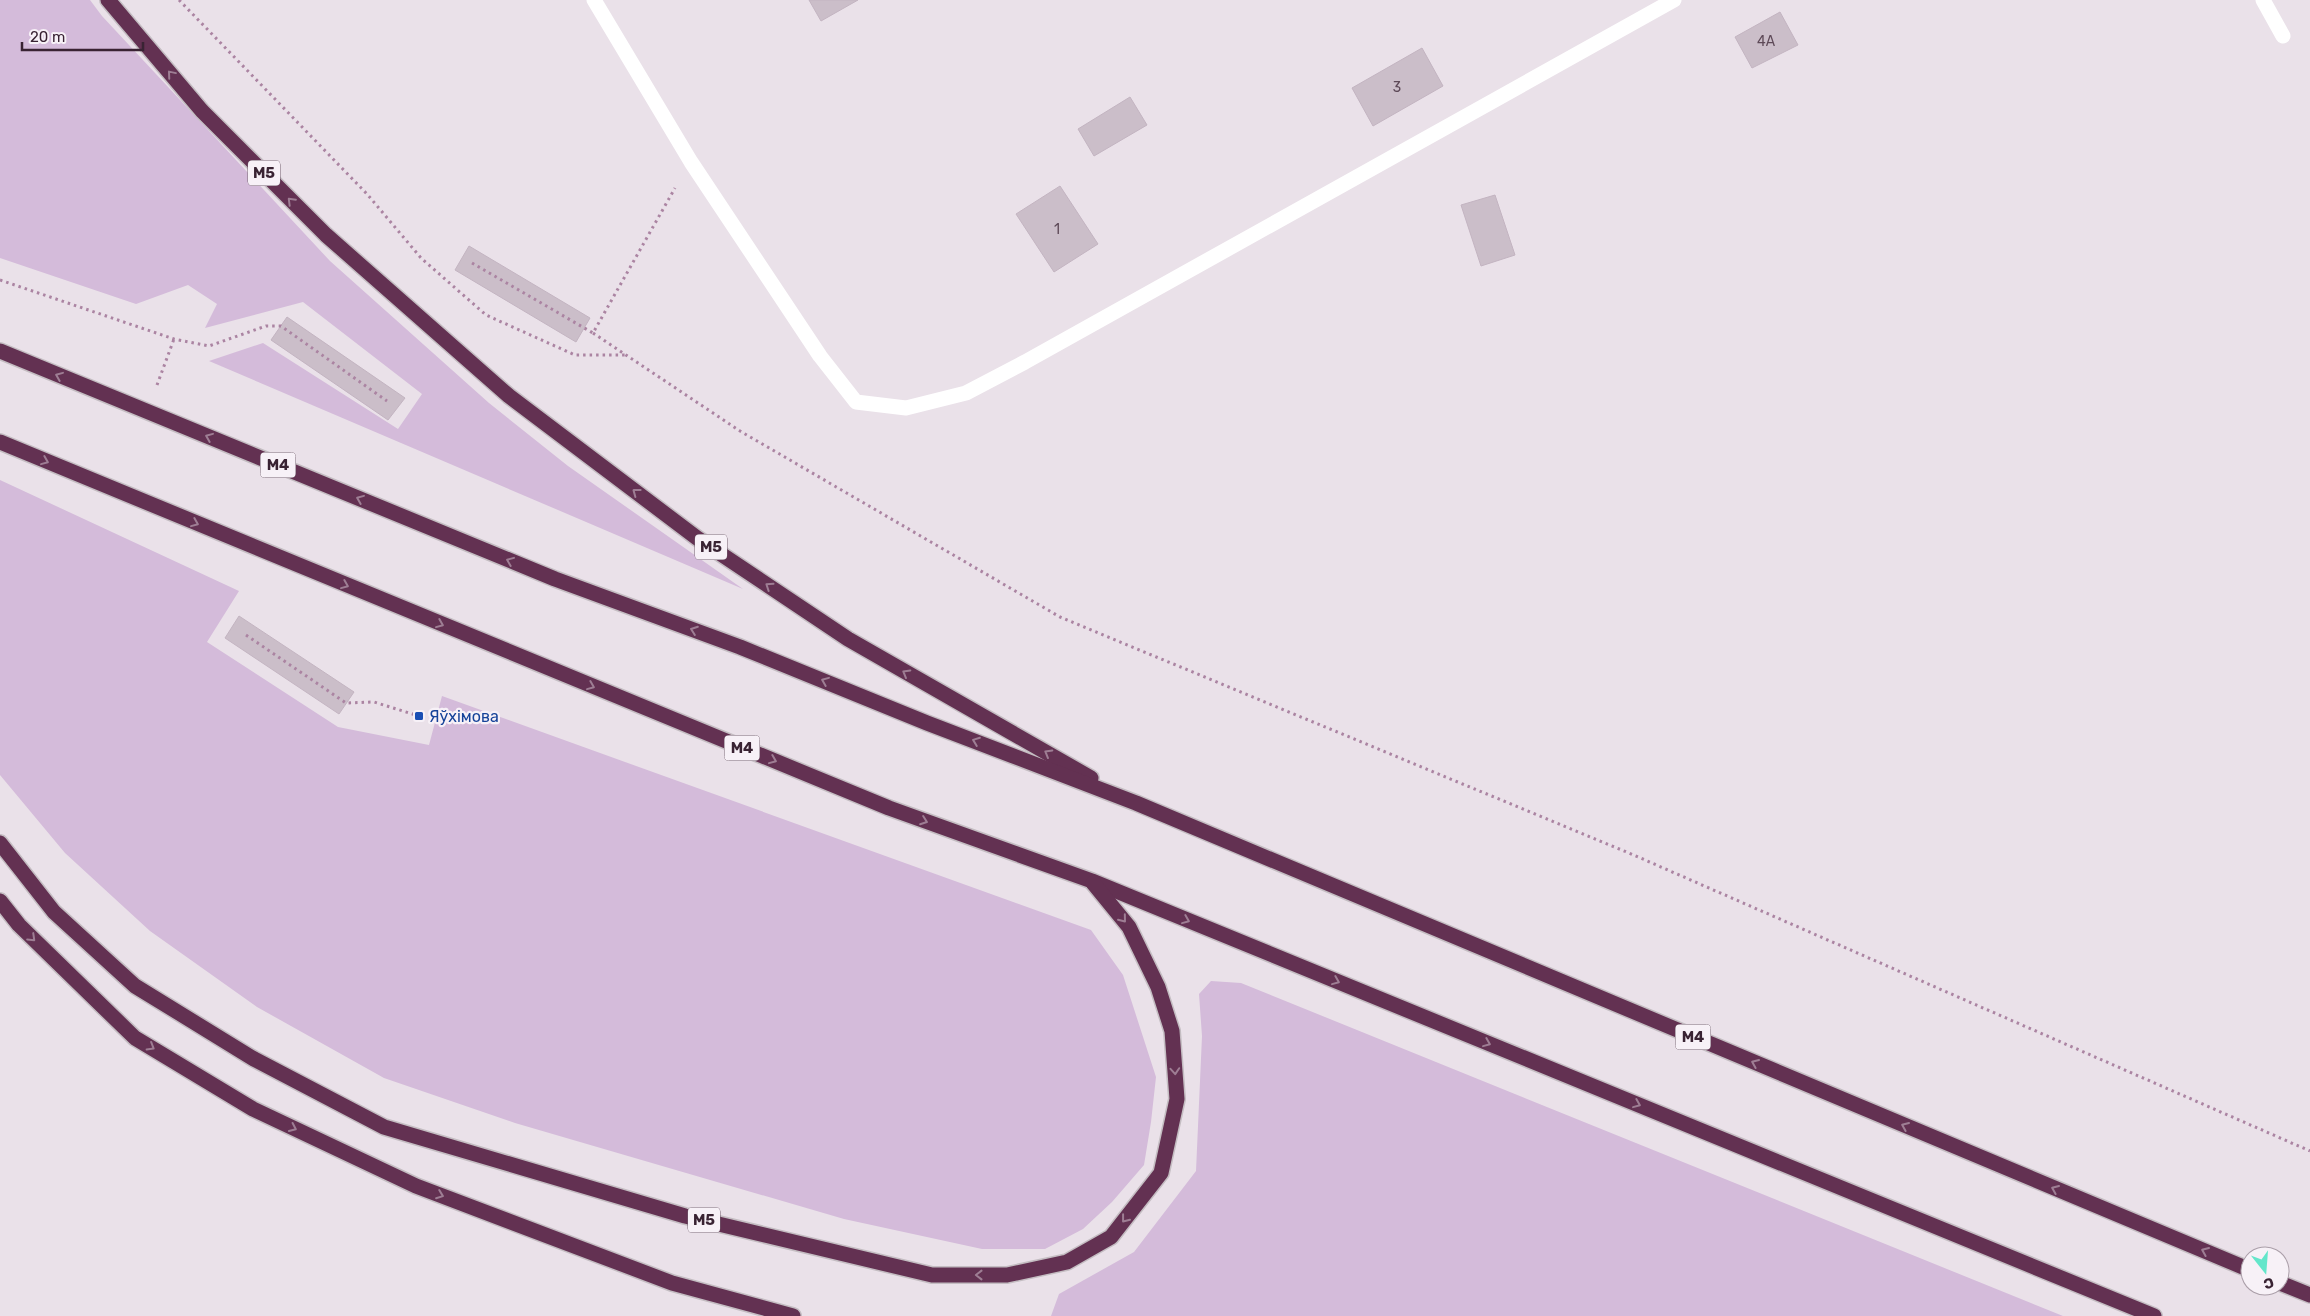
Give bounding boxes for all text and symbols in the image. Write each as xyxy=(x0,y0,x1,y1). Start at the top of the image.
scale bar xyxy=(22,20,144,52)
text: 20 m xyxy=(30,28,65,46)
house number: 4А xyxy=(1757,33,1776,50)
one-way arrow xyxy=(168,71,176,80)
house number: 3 xyxy=(1393,79,1401,96)
road number: М5 xyxy=(248,160,280,186)
one-way arrow xyxy=(288,197,297,206)
house number: 1 xyxy=(1054,221,1060,238)
one-way arrow xyxy=(55,371,64,382)
one-way arrow xyxy=(205,433,214,444)
road number: М4 xyxy=(260,452,296,478)
one-way arrow xyxy=(40,454,49,465)
one-way arrow xyxy=(633,490,642,498)
one-way arrow xyxy=(356,495,365,505)
one-way arrow xyxy=(190,516,199,527)
road number: М5 xyxy=(695,534,727,560)
one-way arrow xyxy=(506,556,515,567)
one-way arrow xyxy=(341,579,349,589)
one-way arrow xyxy=(765,583,775,592)
one-way arrow xyxy=(435,618,444,628)
one-way arrow xyxy=(691,626,699,636)
one-way arrow xyxy=(903,669,912,679)
one-way arrow xyxy=(821,677,830,687)
one-way arrow xyxy=(586,679,595,690)
place label: Яўхімова xyxy=(429,707,499,726)
marker: Яўхімова xyxy=(413,710,425,722)
road number: М4 xyxy=(724,736,760,760)
one-way arrow xyxy=(972,737,981,747)
one-way arrow xyxy=(1044,749,1053,759)
one-way arrow xyxy=(769,755,777,765)
one-way arrow xyxy=(920,815,928,825)
one-way arrow xyxy=(1181,913,1190,924)
one-way arrow xyxy=(1117,914,1126,923)
one-way arrow xyxy=(26,932,35,941)
one-way arrow xyxy=(1331,975,1340,986)
road number: М4 xyxy=(1676,1024,1710,1050)
one-way arrow xyxy=(1482,1036,1491,1047)
one-way arrow xyxy=(146,1041,155,1051)
one-way arrow xyxy=(1752,1058,1760,1068)
one-way arrow xyxy=(1169,1067,1180,1075)
one-way arrow xyxy=(1632,1098,1641,1109)
one-way arrow xyxy=(287,1121,296,1131)
one-way arrow xyxy=(1901,1121,1910,1132)
one-way arrow xyxy=(2051,1184,2060,1195)
one-way arrow xyxy=(436,1189,444,1199)
road number: М5 xyxy=(688,1208,720,1232)
one-way arrow xyxy=(1122,1213,1130,1222)
north arrow xyxy=(2240,1246,2290,1296)
one-way arrow xyxy=(2201,1247,2210,1258)
one-way arrow xyxy=(975,1270,982,1280)
text: С xyxy=(2261,1273,2276,1293)

